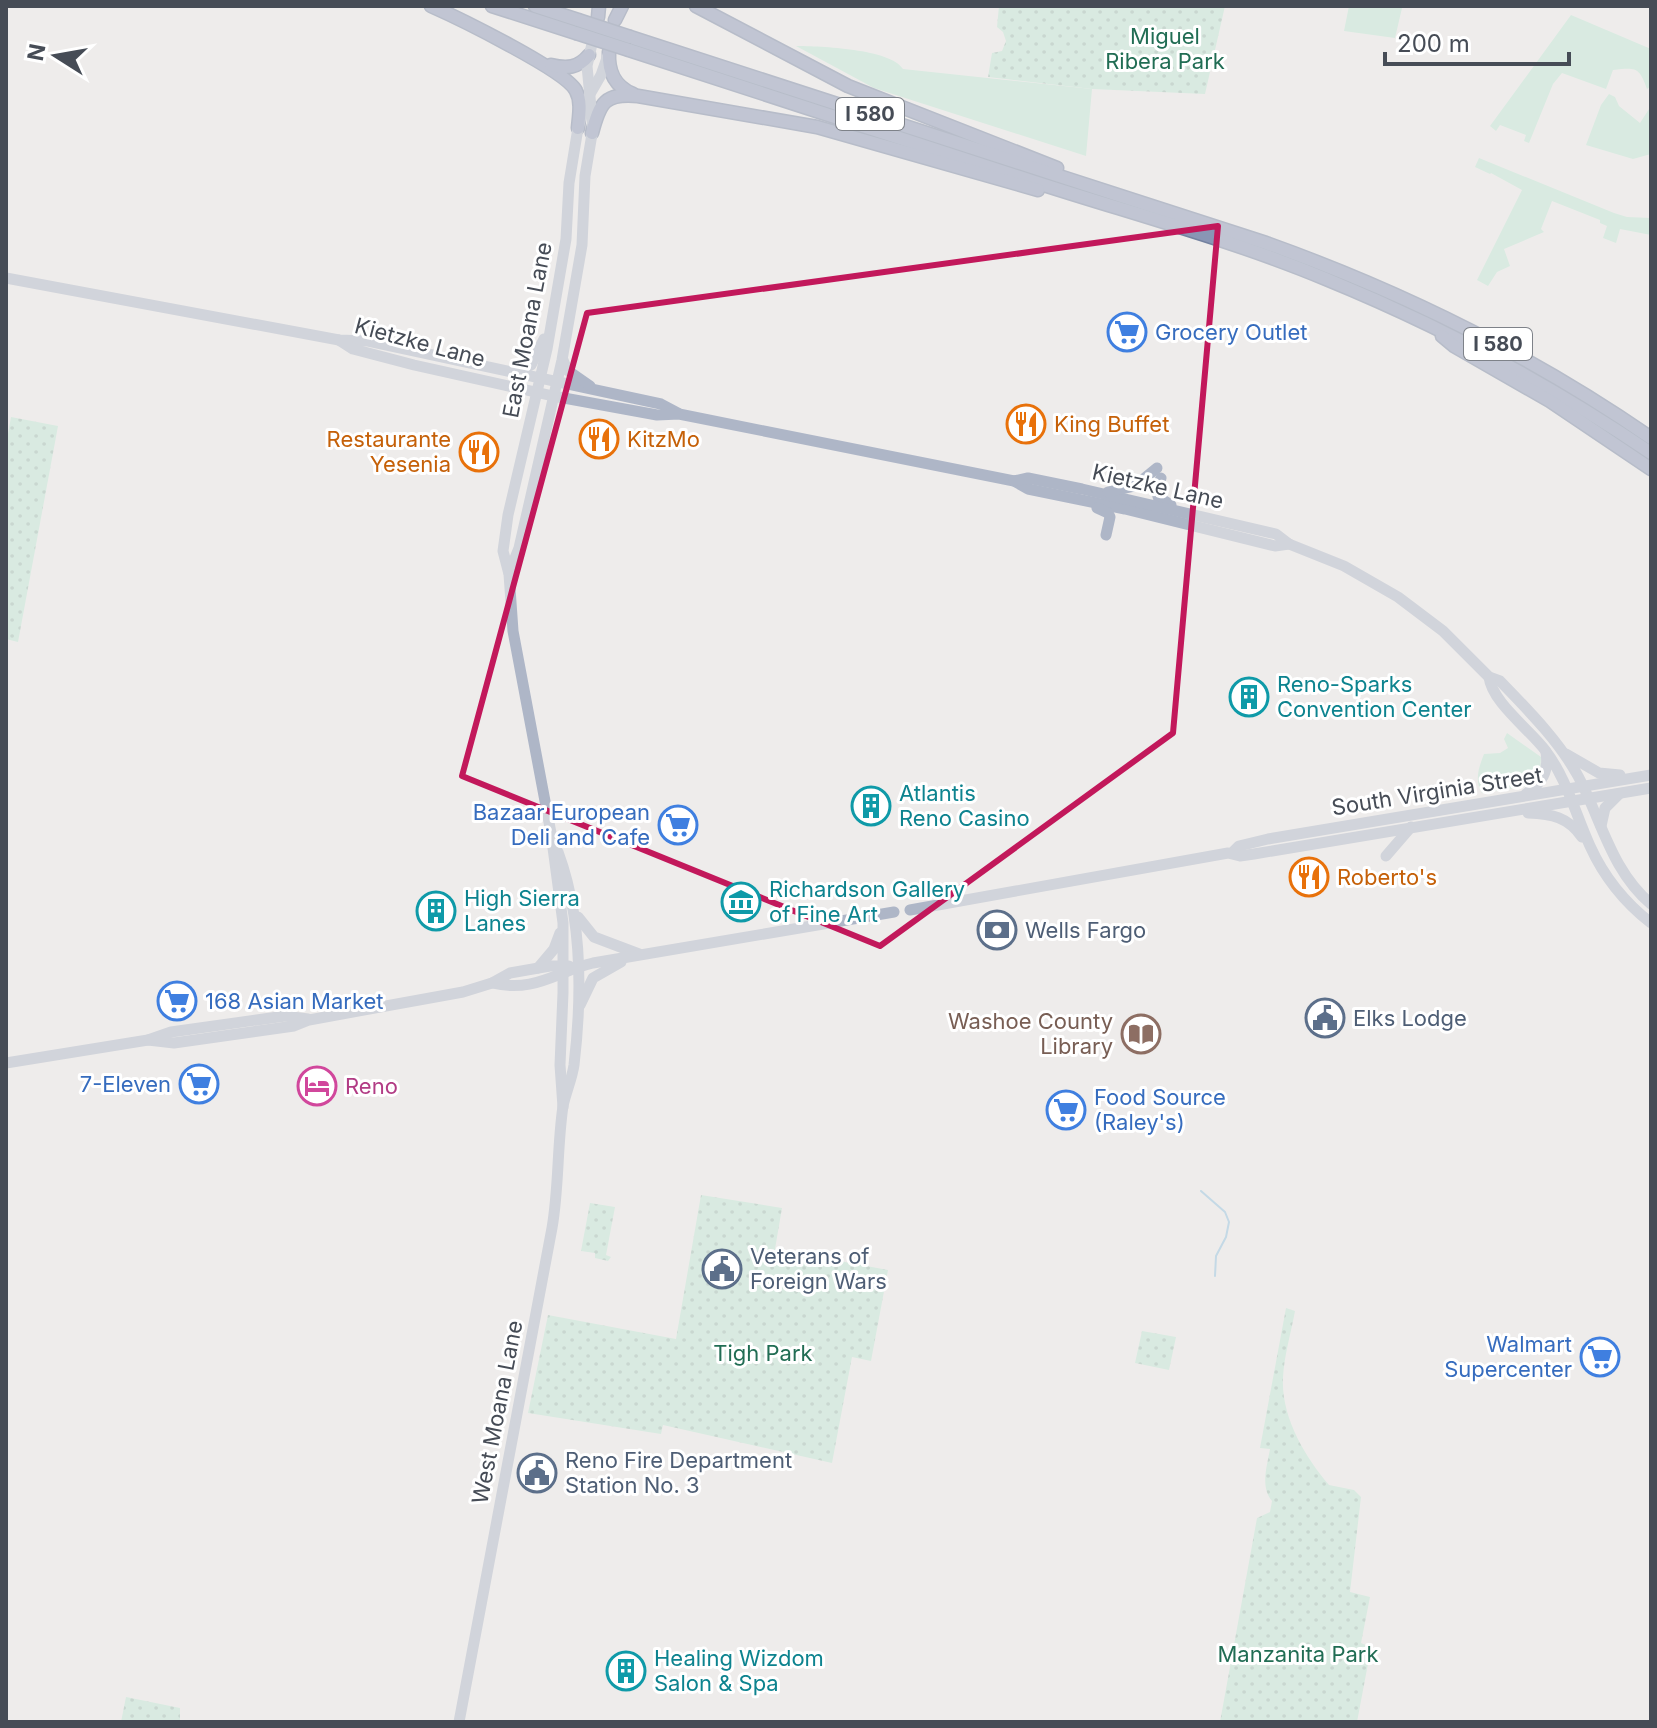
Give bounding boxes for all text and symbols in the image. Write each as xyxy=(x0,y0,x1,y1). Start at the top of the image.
north arrow xyxy=(16,16,96,96)
scale bar xyxy=(1385,16,1569,66)
park label: Miguel Ribera Park xyxy=(1105,23,1225,74)
text: 200 m xyxy=(1397,29,1470,58)
text: N xyxy=(22,41,51,63)
road number: I 580 xyxy=(836,98,904,130)
street label: East Moana Lane xyxy=(497,240,557,420)
supermarket icon: Grocery Outlet xyxy=(1106,311,1148,353)
street label: Kietzke Lane xyxy=(352,312,488,372)
place label: Grocery Outlet xyxy=(1155,319,1307,345)
road number: I 580 xyxy=(1464,328,1532,360)
restaurant icon: King Buffet xyxy=(1005,403,1047,445)
place label: King Buffet xyxy=(1054,411,1169,437)
restaurant icon: KitzMo xyxy=(578,418,620,460)
place label: Restaurante Yesenia xyxy=(327,426,451,477)
place label: KitzMo xyxy=(627,426,700,452)
restaurant icon: Restaurante Yesenia xyxy=(458,431,500,473)
street label: Kietzke Lane xyxy=(1090,458,1226,514)
place label: Reno-Sparks Convention Center xyxy=(1277,671,1472,722)
building icon: Reno-Sparks Convention Center xyxy=(1228,676,1270,718)
street label: South Virginia Street xyxy=(1330,762,1544,820)
place label: Atlantis Reno Casino xyxy=(899,780,1030,831)
building icon: Atlantis Reno Casino xyxy=(850,785,892,827)
place label: Bazaar European Deli and Cafe xyxy=(473,799,650,850)
supermarket icon: Bazaar European Deli and Cafe xyxy=(657,804,699,846)
restaurant icon: Roberto's xyxy=(1288,856,1330,898)
place label: Roberto's xyxy=(1337,864,1437,890)
place label: Richardson Gallery of Fine Art xyxy=(769,876,965,927)
museum icon: Richardson Gallery of Fine Art xyxy=(720,881,762,923)
place label: High Sierra Lanes xyxy=(464,885,580,936)
building icon: High Sierra Lanes xyxy=(415,890,457,932)
bank icon: Wells Fargo xyxy=(976,909,1018,951)
place label: Wells Fargo xyxy=(1025,917,1146,943)
supermarket icon: 168 Asian Market xyxy=(156,980,198,1022)
place label: 168 Asian Market xyxy=(205,988,384,1014)
public building icon: Elks Lodge xyxy=(1304,997,1346,1039)
place label: Elks Lodge xyxy=(1353,1005,1467,1031)
place label: Washoe County Library xyxy=(948,1008,1113,1059)
library icon: Washoe County Library xyxy=(1120,1013,1162,1055)
supermarket icon: 7-Eleven xyxy=(178,1063,220,1105)
hotel icon: Reno xyxy=(296,1065,338,1107)
place label: 7-Eleven xyxy=(80,1071,171,1097)
place label: Reno xyxy=(345,1073,398,1099)
place label: Food Source (Raley's) xyxy=(1094,1084,1226,1135)
supermarket icon: Food Source (Raley's) xyxy=(1045,1089,1087,1131)
place label: Veterans of Foreign Wars xyxy=(750,1243,887,1294)
public building icon: Veterans of Foreign Wars xyxy=(701,1248,743,1290)
street label: West Moana Lane xyxy=(466,1318,528,1506)
place label: Walmart Supercenter xyxy=(1444,1331,1572,1382)
supermarket icon: Walmart Supercenter xyxy=(1579,1336,1621,1378)
park label: Tigh Park xyxy=(713,1340,813,1366)
place label: Reno Fire Department Station No. 3 xyxy=(565,1447,792,1498)
public building icon: Reno Fire Department Station No. 3 xyxy=(516,1452,558,1494)
park label: Manzanita Park xyxy=(1217,1641,1379,1667)
place label: Healing Wizdom Salon & Spa xyxy=(654,1645,824,1696)
building icon: Healing Wizdom Salon & Spa xyxy=(605,1650,647,1692)

